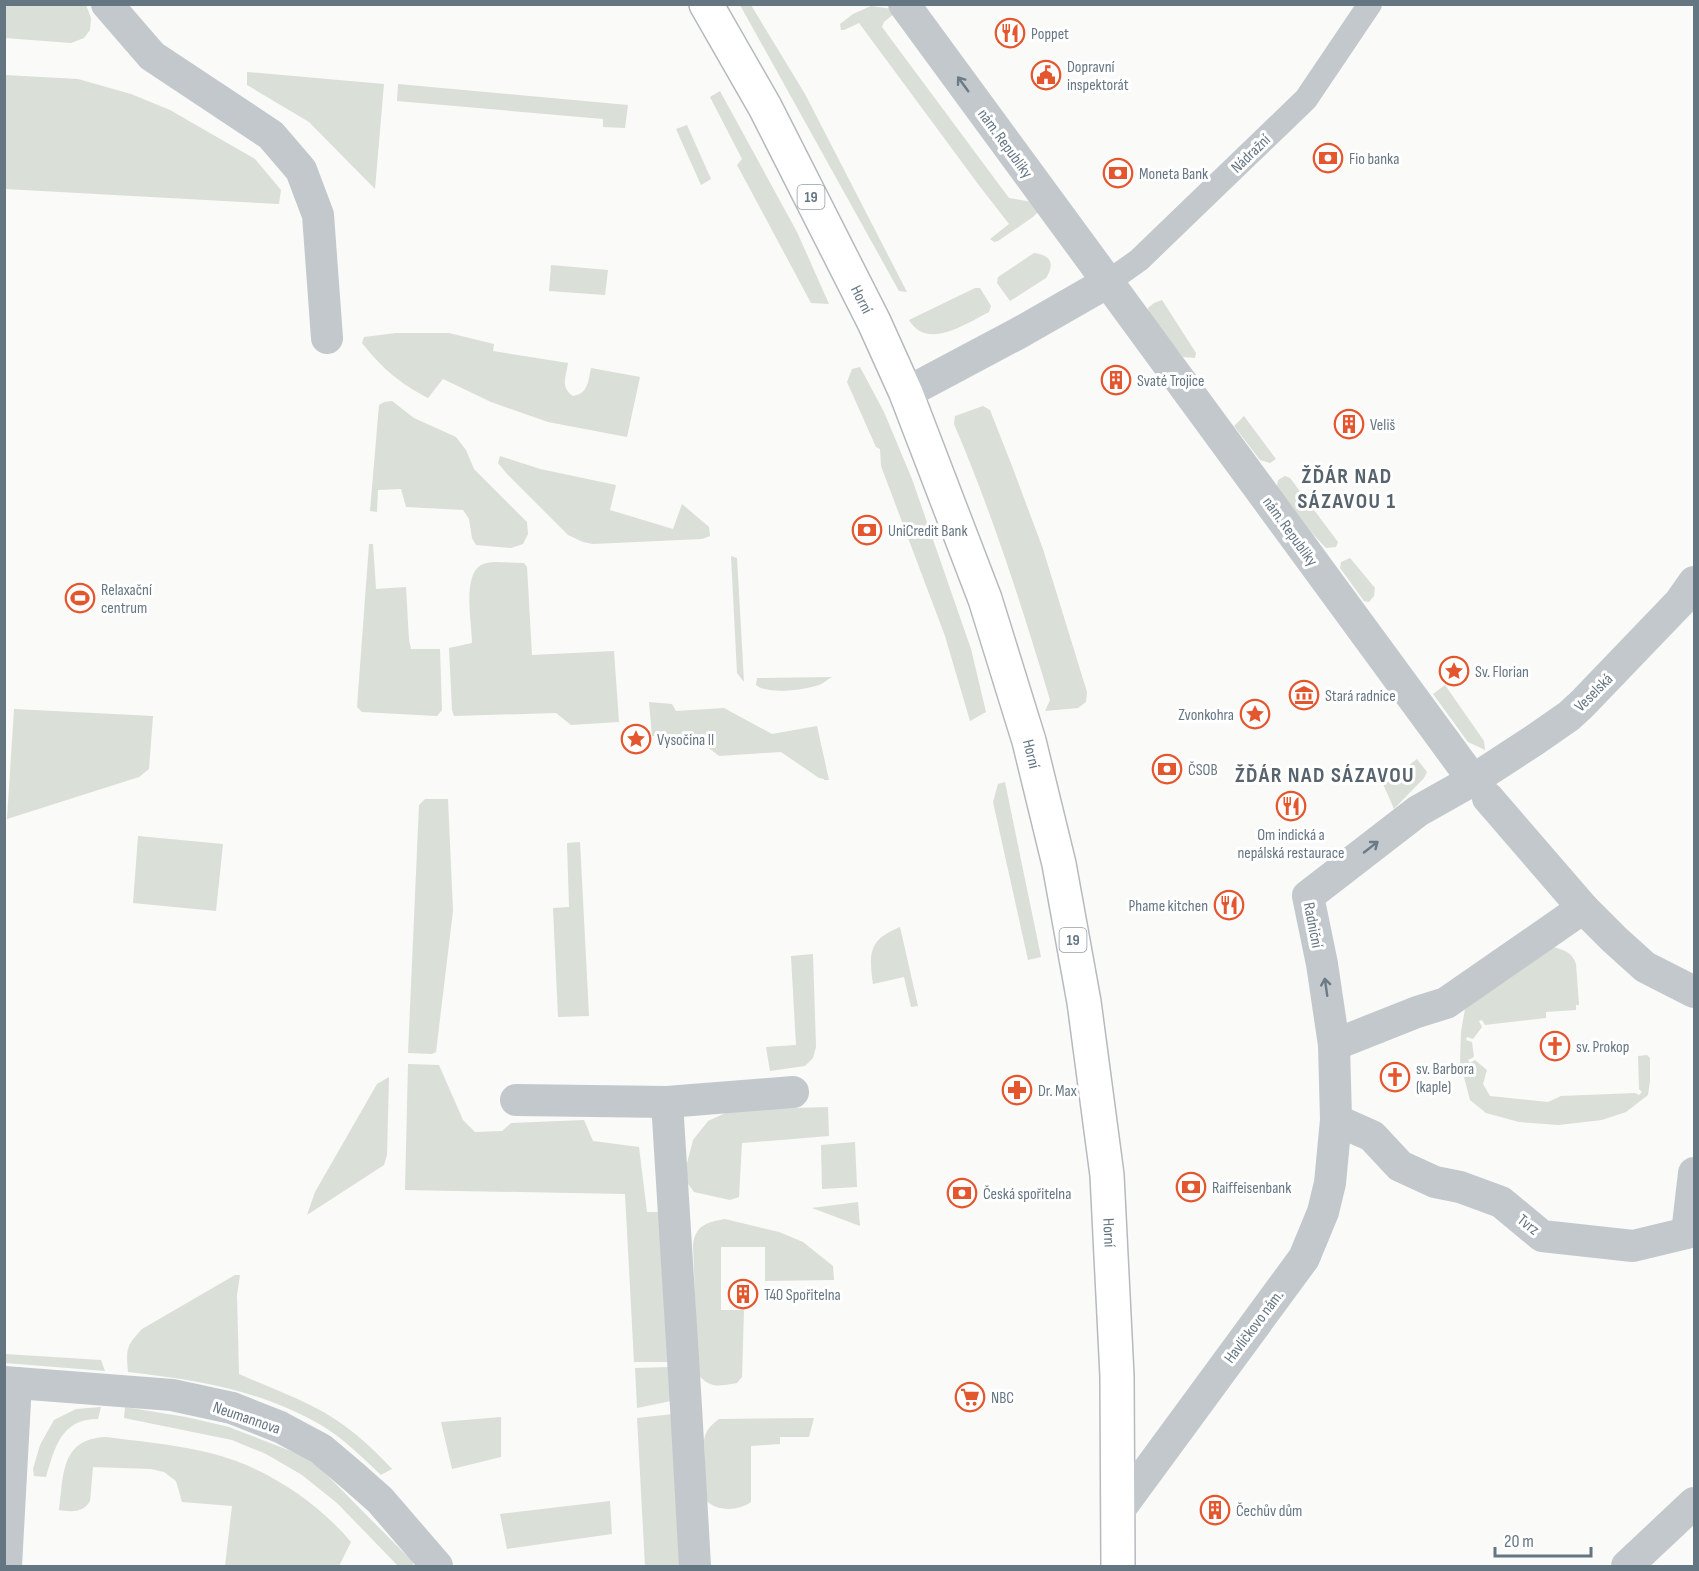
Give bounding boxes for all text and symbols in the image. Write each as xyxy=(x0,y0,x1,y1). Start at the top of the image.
restaurant icon: Poppet xyxy=(994,17,1026,49)
place label: Poppet xyxy=(1031,25,1069,44)
place label: Dopravní inspektorát xyxy=(1067,58,1129,95)
public building icon: Dopravní inspektorát xyxy=(1030,59,1062,91)
one-way arrow xyxy=(957,77,969,93)
street label: nám. Republiky xyxy=(973,106,1036,182)
street label: Nádražní xyxy=(1228,131,1275,177)
bank icon: Fio banka xyxy=(1312,142,1344,174)
place label: Fio banka xyxy=(1349,150,1399,169)
bank icon: Moneta Bank xyxy=(1102,157,1134,189)
place label: Moneta Bank xyxy=(1139,165,1208,184)
road number: 19 xyxy=(798,185,824,209)
street label: Horní xyxy=(846,282,876,317)
building icon: Svaté Trojice xyxy=(1100,364,1132,396)
place label: Svaté Trojice xyxy=(1137,372,1205,391)
building icon: Veliš xyxy=(1333,408,1365,440)
place label: Veliš xyxy=(1370,416,1395,435)
district label: ŽĎÁR NAD SÁZAVOU 1 xyxy=(1297,463,1397,515)
street label: nám. Republiky xyxy=(1258,494,1321,570)
bank icon: UniCredit Bank xyxy=(851,514,883,546)
place label: UniCredit Bank xyxy=(888,522,968,541)
place label: Relaxační centrum xyxy=(101,581,152,618)
sports icon: Relaxační centrum xyxy=(64,582,96,614)
place icon: Sv. Florian xyxy=(1438,655,1470,687)
place label: Sv. Florian xyxy=(1475,663,1529,682)
street label: Veselská xyxy=(1571,670,1617,716)
museum icon: Stará radnice xyxy=(1288,679,1320,711)
place label: Stará radnice xyxy=(1325,687,1396,706)
place icon: Zvonkohra xyxy=(1239,698,1271,730)
place label: Zvonkohra xyxy=(1178,706,1234,725)
place icon: Vysočina II xyxy=(620,723,652,755)
place label: Vysočina II xyxy=(657,731,714,750)
street label: Horní xyxy=(1018,738,1043,771)
bank icon: ČSOB xyxy=(1151,753,1183,785)
place label: ČSOB xyxy=(1188,761,1218,780)
district label: ŽĎÁR NAD SÁZAVOU xyxy=(1235,762,1415,789)
restaurant icon: Om indická a nepálská restaurace xyxy=(1275,790,1307,822)
place label: Om indická a nepálská restaurace xyxy=(1237,826,1345,863)
one-way arrow xyxy=(1363,841,1379,854)
restaurant icon: Phame kitchen xyxy=(1213,889,1245,921)
place label: Phame kitchen xyxy=(1129,897,1208,916)
street label: Radniční xyxy=(1299,901,1326,950)
road number: 19 xyxy=(1060,928,1086,952)
one-way arrow xyxy=(1320,978,1331,997)
church icon: sv. Prokop xyxy=(1539,1030,1571,1062)
place label: sv. Prokop xyxy=(1576,1038,1629,1057)
place label: sv. Barbora (kaple) xyxy=(1416,1060,1474,1097)
church icon: sv. Barbora (kaple) xyxy=(1379,1061,1411,1093)
pharmacy icon: Dr. Max xyxy=(1001,1074,1033,1106)
place label: Dr. Max xyxy=(1038,1082,1077,1101)
bank icon: Raiffeisenbank xyxy=(1175,1171,1207,1203)
bank icon: Česká spořitelna xyxy=(946,1177,978,1209)
place label: Raiffeisenbank xyxy=(1212,1179,1291,1198)
place label: Česká spořitelna xyxy=(983,1185,1071,1204)
street label: Tvrz xyxy=(1513,1211,1543,1240)
street label: Horní xyxy=(1098,1218,1119,1248)
building icon: T40 Spořitelna xyxy=(727,1278,759,1310)
place label: T40 Spořitelna xyxy=(764,1286,841,1305)
street label: Havlíčkovo nám. xyxy=(1221,1287,1288,1367)
supermarket icon: NBC xyxy=(954,1381,986,1413)
place label: NBC xyxy=(991,1389,1014,1408)
street label: Neumannova xyxy=(210,1398,283,1439)
building icon: Čechův dům xyxy=(1199,1494,1231,1526)
place label: Čechův dům xyxy=(1236,1502,1302,1521)
scale bar xyxy=(1495,1520,1591,1558)
text: 20 m xyxy=(1504,1531,1534,1552)

